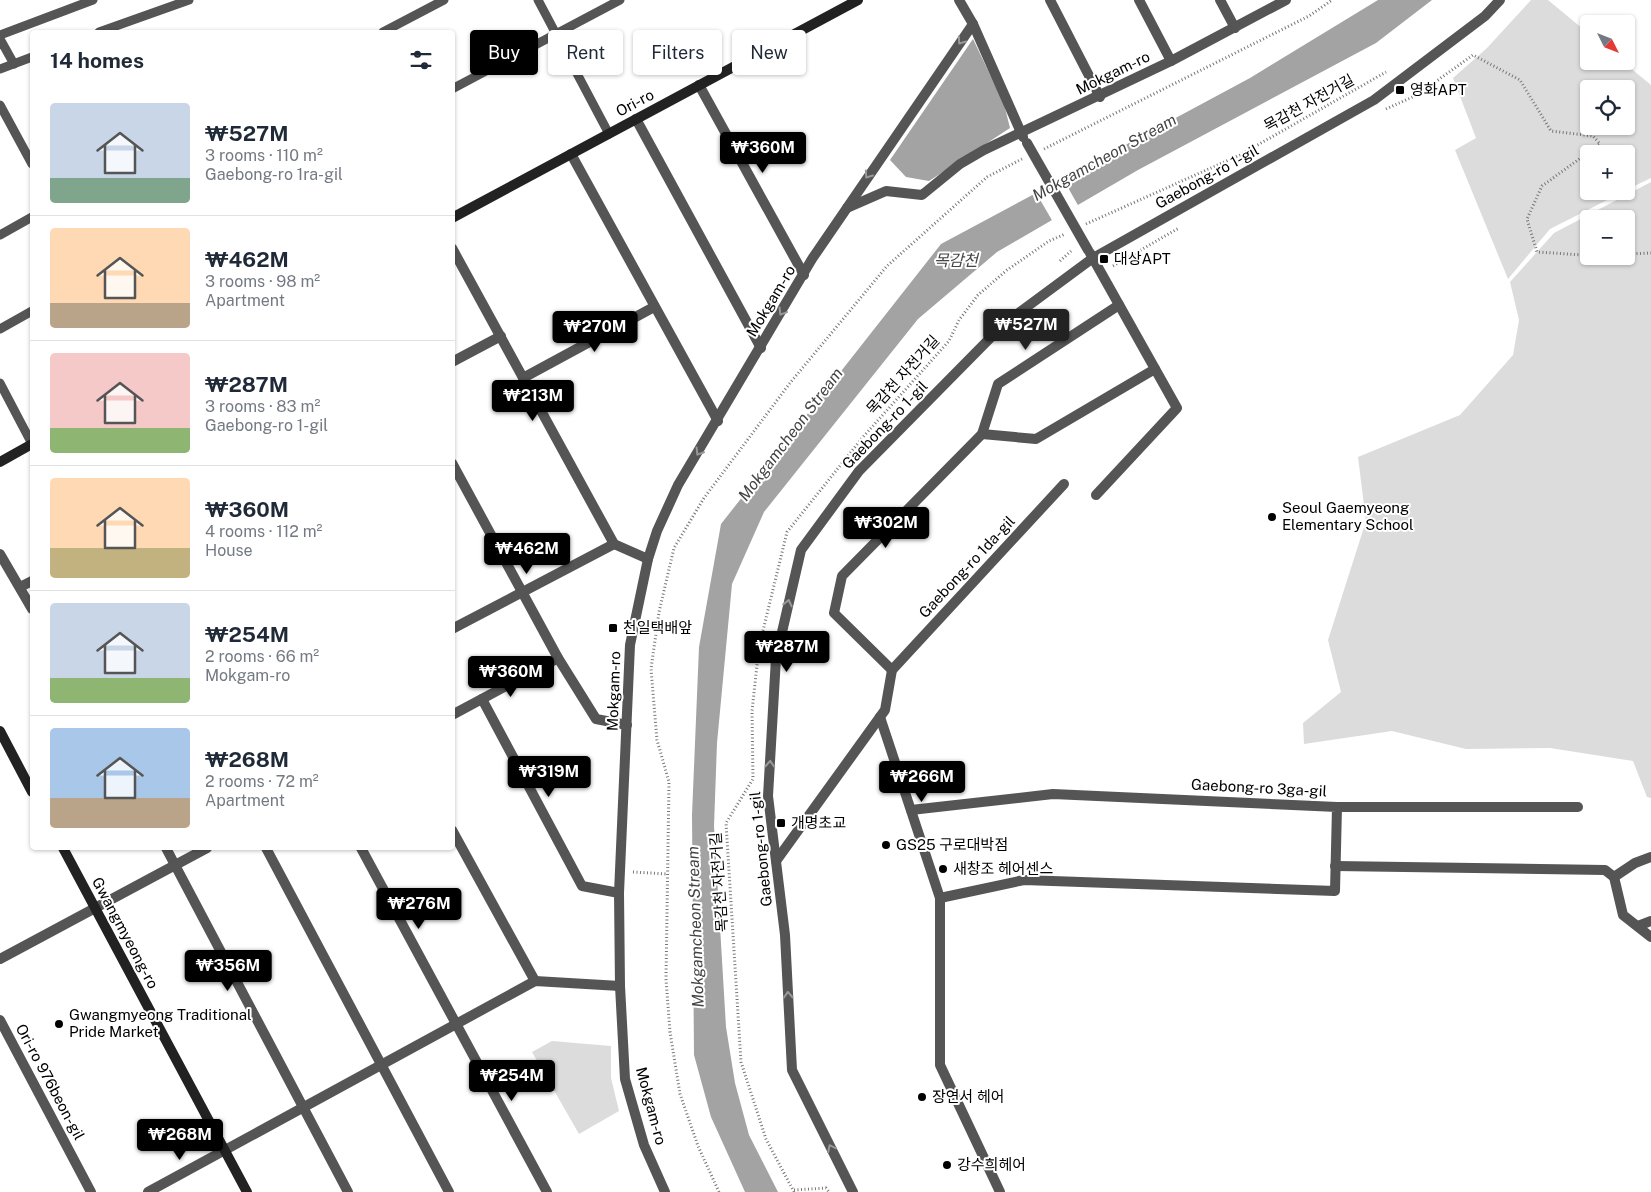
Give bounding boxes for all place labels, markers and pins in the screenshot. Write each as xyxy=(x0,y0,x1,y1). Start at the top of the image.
place label: 영화APT xyxy=(1410,81,1467,98)
marker: 영화APT xyxy=(1394,84,1406,96)
pin: ₩360M xyxy=(728,132,798,174)
place label: 대상APT xyxy=(1114,250,1171,267)
marker: 대상APT xyxy=(1098,253,1110,265)
pin: ₩527M xyxy=(991,308,1061,351)
pin: ₩270M xyxy=(560,310,630,353)
pin: ₩213M xyxy=(498,380,568,422)
place label: Seoul Gaemyeong Elementary School xyxy=(1282,499,1414,533)
pin: ₩302M xyxy=(851,506,921,549)
marker: Seoul Gaemyeong Elementary School xyxy=(1266,511,1278,523)
pin: ₩462M xyxy=(492,532,562,575)
place label: 천일택배앞 xyxy=(623,619,692,636)
marker: 천일택배앞 xyxy=(607,622,619,634)
pin: ₩287M xyxy=(752,630,822,673)
pin: ₩360M xyxy=(476,656,546,698)
pin: ₩319M xyxy=(514,756,584,798)
pin: ₩266M xyxy=(887,760,957,803)
place label: 개명초교 xyxy=(791,814,846,831)
marker: 개명초교 xyxy=(775,817,787,829)
place label: GS25 구로대박점 xyxy=(896,836,1008,853)
marker: GS25 구로대박점 xyxy=(880,839,892,851)
place label: 새창조 헤어센스 xyxy=(953,860,1053,877)
marker: 새창조 헤어센스 xyxy=(937,863,949,875)
pin: ₩276M xyxy=(384,888,454,930)
pin: ₩356M xyxy=(193,950,263,992)
place label: Gwangmyeong Traditional Pride Market xyxy=(69,1006,252,1040)
marker: Gwangmyeong Traditional Pride Market xyxy=(53,1018,65,1030)
pin: ₩254M xyxy=(477,1060,547,1102)
place label: 장연서 헤어 xyxy=(932,1088,1005,1105)
marker: 장연서 헤어 xyxy=(916,1091,928,1103)
pin: ₩268M xyxy=(145,1118,215,1161)
place label: 강수희헤어 xyxy=(957,1156,1026,1173)
marker: 강수희헤어 xyxy=(941,1159,953,1171)

